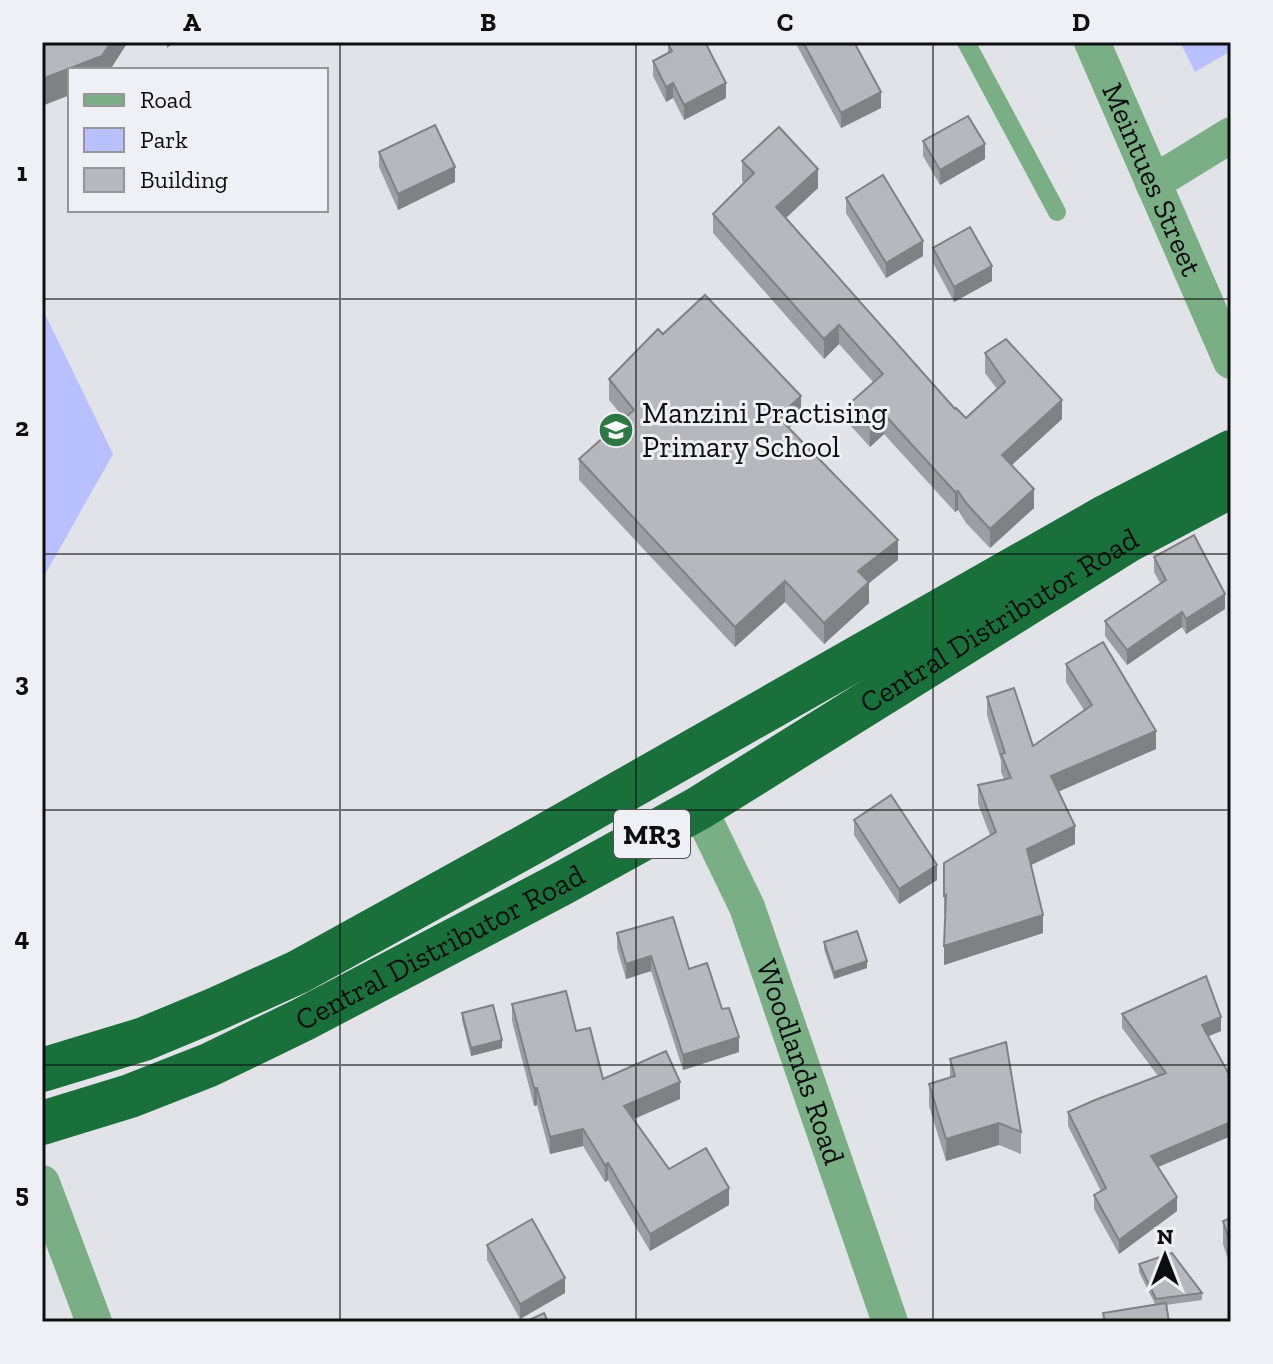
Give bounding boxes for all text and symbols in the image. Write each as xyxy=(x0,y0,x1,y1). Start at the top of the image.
text: A xyxy=(183,6,201,38)
text: B xyxy=(480,6,496,38)
text: C xyxy=(777,6,793,38)
text: D xyxy=(1072,6,1090,38)
legend xyxy=(68,68,328,212)
street label: Meintues Street xyxy=(1094,78,1210,281)
text: Road xyxy=(140,85,192,114)
text: Park xyxy=(140,125,188,154)
text: 1 xyxy=(17,156,28,188)
text: Building xyxy=(140,165,228,194)
place label: Manzini Practising Primary School xyxy=(642,395,887,465)
text: 2 xyxy=(15,411,29,443)
school or university icon: Manzini Practising Primary School xyxy=(597,411,635,449)
street label: Central Distributor Road xyxy=(853,520,1145,721)
text: 3 xyxy=(15,666,29,698)
road number: MR3 xyxy=(614,810,690,858)
street label: Central Distributor Road xyxy=(289,856,591,1038)
text: 4 xyxy=(15,921,30,953)
street label: Woodlands Road xyxy=(748,955,853,1170)
text: 5 xyxy=(15,1177,29,1209)
north arrow xyxy=(1125,1216,1205,1296)
text: N xyxy=(1157,1223,1174,1250)

